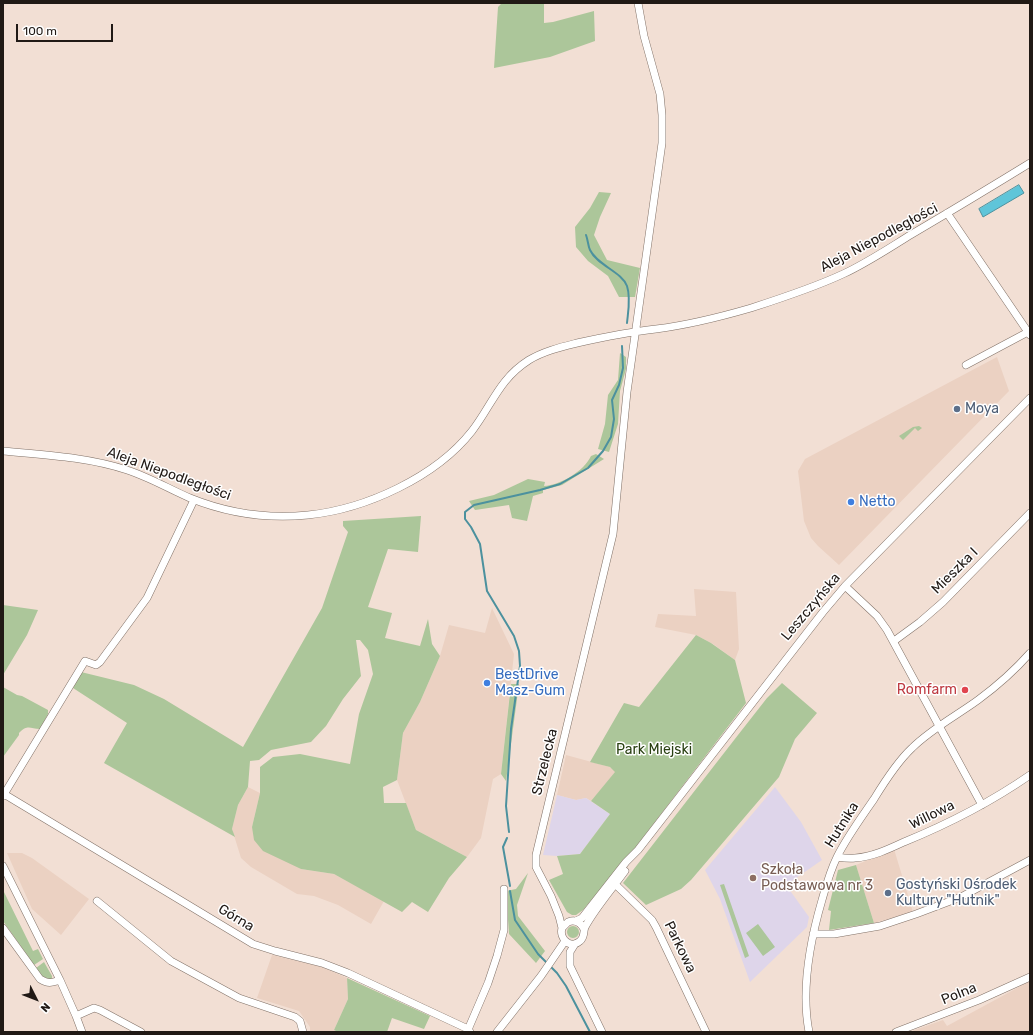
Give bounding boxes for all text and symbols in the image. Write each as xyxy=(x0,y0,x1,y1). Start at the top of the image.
scale bar xyxy=(18,16,115,42)
text: 100 m xyxy=(23,24,57,38)
street label: Aleja Niepodległości xyxy=(817,200,941,276)
place label: Moya xyxy=(965,401,999,417)
marker: Moya xyxy=(952,404,962,414)
street label: Aleja Niepodległości xyxy=(105,444,233,504)
place label: Netto xyxy=(859,494,896,510)
marker: Netto xyxy=(846,497,856,507)
street label: Mieszka I xyxy=(928,544,982,598)
street label: Leszczyńska xyxy=(778,570,844,644)
place label: BestDrive Masz-Gum xyxy=(495,667,565,700)
marker: BestDrive Masz-Gum xyxy=(482,678,492,688)
place label: Romfarm xyxy=(897,682,957,698)
marker: Romfarm xyxy=(960,685,970,695)
street label: Strzelecka xyxy=(529,727,561,797)
park label: Park Miejski xyxy=(616,742,692,758)
street label: Willowa xyxy=(907,797,957,833)
street label: Hutnika xyxy=(821,799,863,851)
place label: Szkoła Podstawowa nr 3 xyxy=(761,862,873,894)
marker: Szkoła Podstawowa nr 3 xyxy=(748,873,758,883)
place label: Gostyński Ośrodek Kultury "Hutnik" xyxy=(896,877,1017,910)
marker: Gostyński Ośrodek Kultury "Hutnik" xyxy=(883,888,893,898)
street label: Górna xyxy=(215,901,257,935)
street label: Parkowa xyxy=(660,918,700,976)
north arrow xyxy=(16,979,56,1019)
street label: Polna xyxy=(939,979,979,1009)
text: N xyxy=(38,1000,53,1015)

